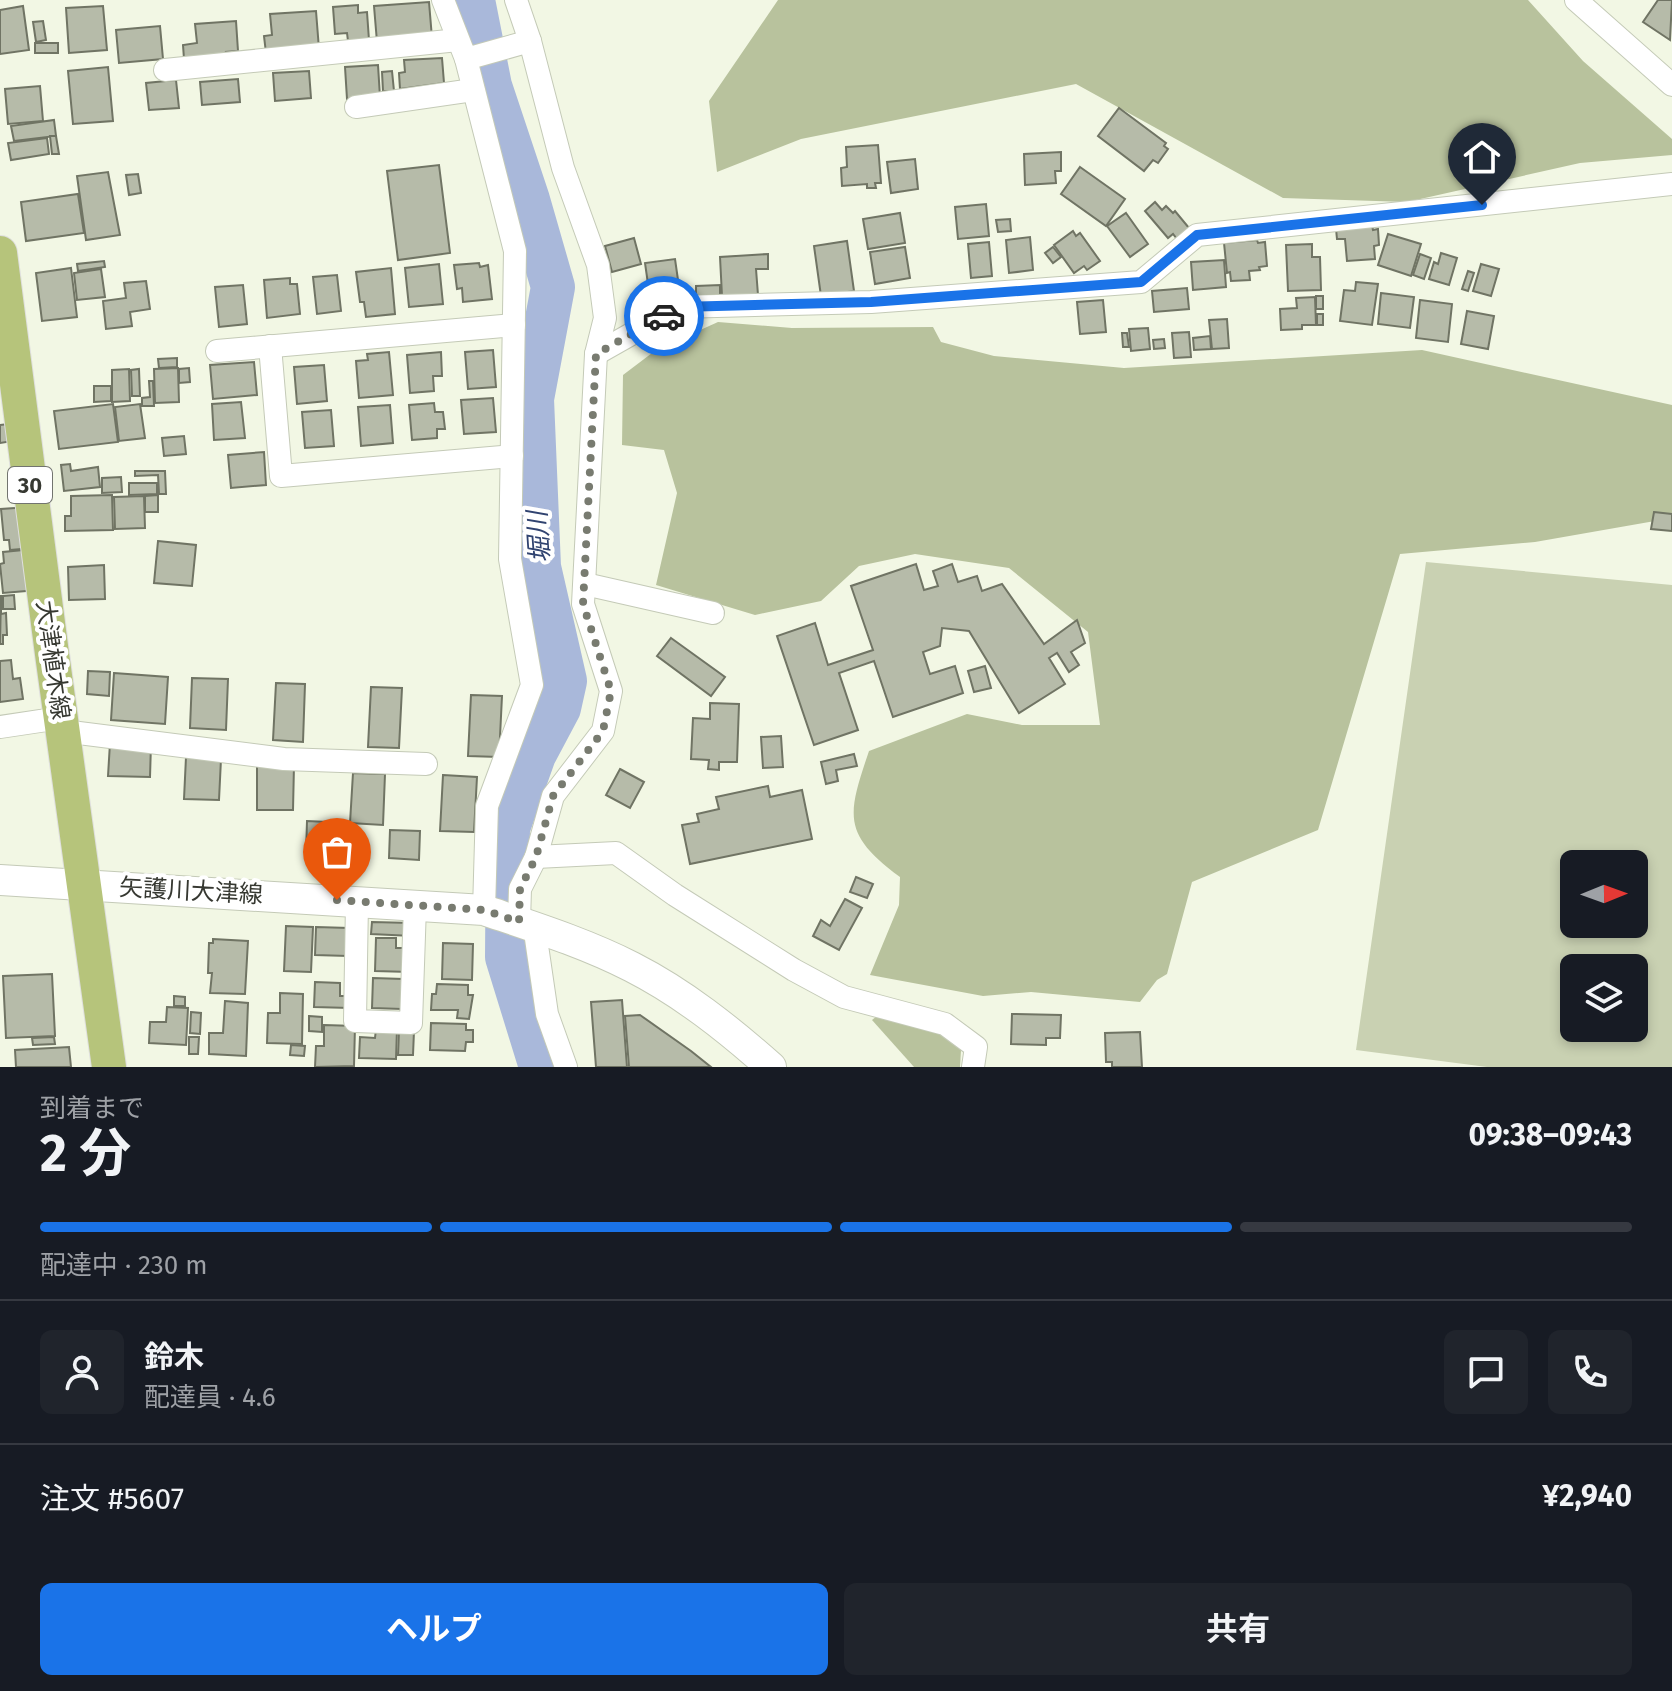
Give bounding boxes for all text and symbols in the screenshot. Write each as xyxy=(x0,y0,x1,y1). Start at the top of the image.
pin xyxy=(1448,123,1516,205)
icon: home xyxy=(1460,135,1504,179)
courier xyxy=(624,276,704,356)
icon: car xyxy=(642,294,686,338)
road number: 30 xyxy=(8,467,52,503)
water label: 堀川 xyxy=(522,507,556,564)
street label: 大津植木線 xyxy=(31,599,75,721)
pin xyxy=(303,818,371,900)
icon: bag xyxy=(315,830,359,874)
north arrow xyxy=(1560,850,1648,938)
map controls xyxy=(1560,850,1648,1042)
street label: 矢護川大津線 xyxy=(118,873,264,909)
button: layers xyxy=(1560,954,1648,1042)
text: 到着まで xyxy=(40,1093,144,1124)
text: 09:38–09:43 xyxy=(1468,1117,1632,1153)
text: 2 分 xyxy=(40,1122,131,1185)
text: 配達中 · 230 m xyxy=(40,1250,207,1281)
button: person xyxy=(40,1330,124,1414)
button: chat xyxy=(1444,1330,1528,1414)
button: phone xyxy=(1548,1330,1632,1414)
text: 鈴木 xyxy=(144,1339,204,1375)
text: 配達員 · 4.6 xyxy=(144,1382,276,1413)
text: ¥2,940 xyxy=(1542,1478,1632,1514)
text: 注文 #5607 xyxy=(40,1481,184,1517)
button: ヘルプ xyxy=(40,1583,828,1675)
button: 共有 xyxy=(844,1583,1632,1675)

